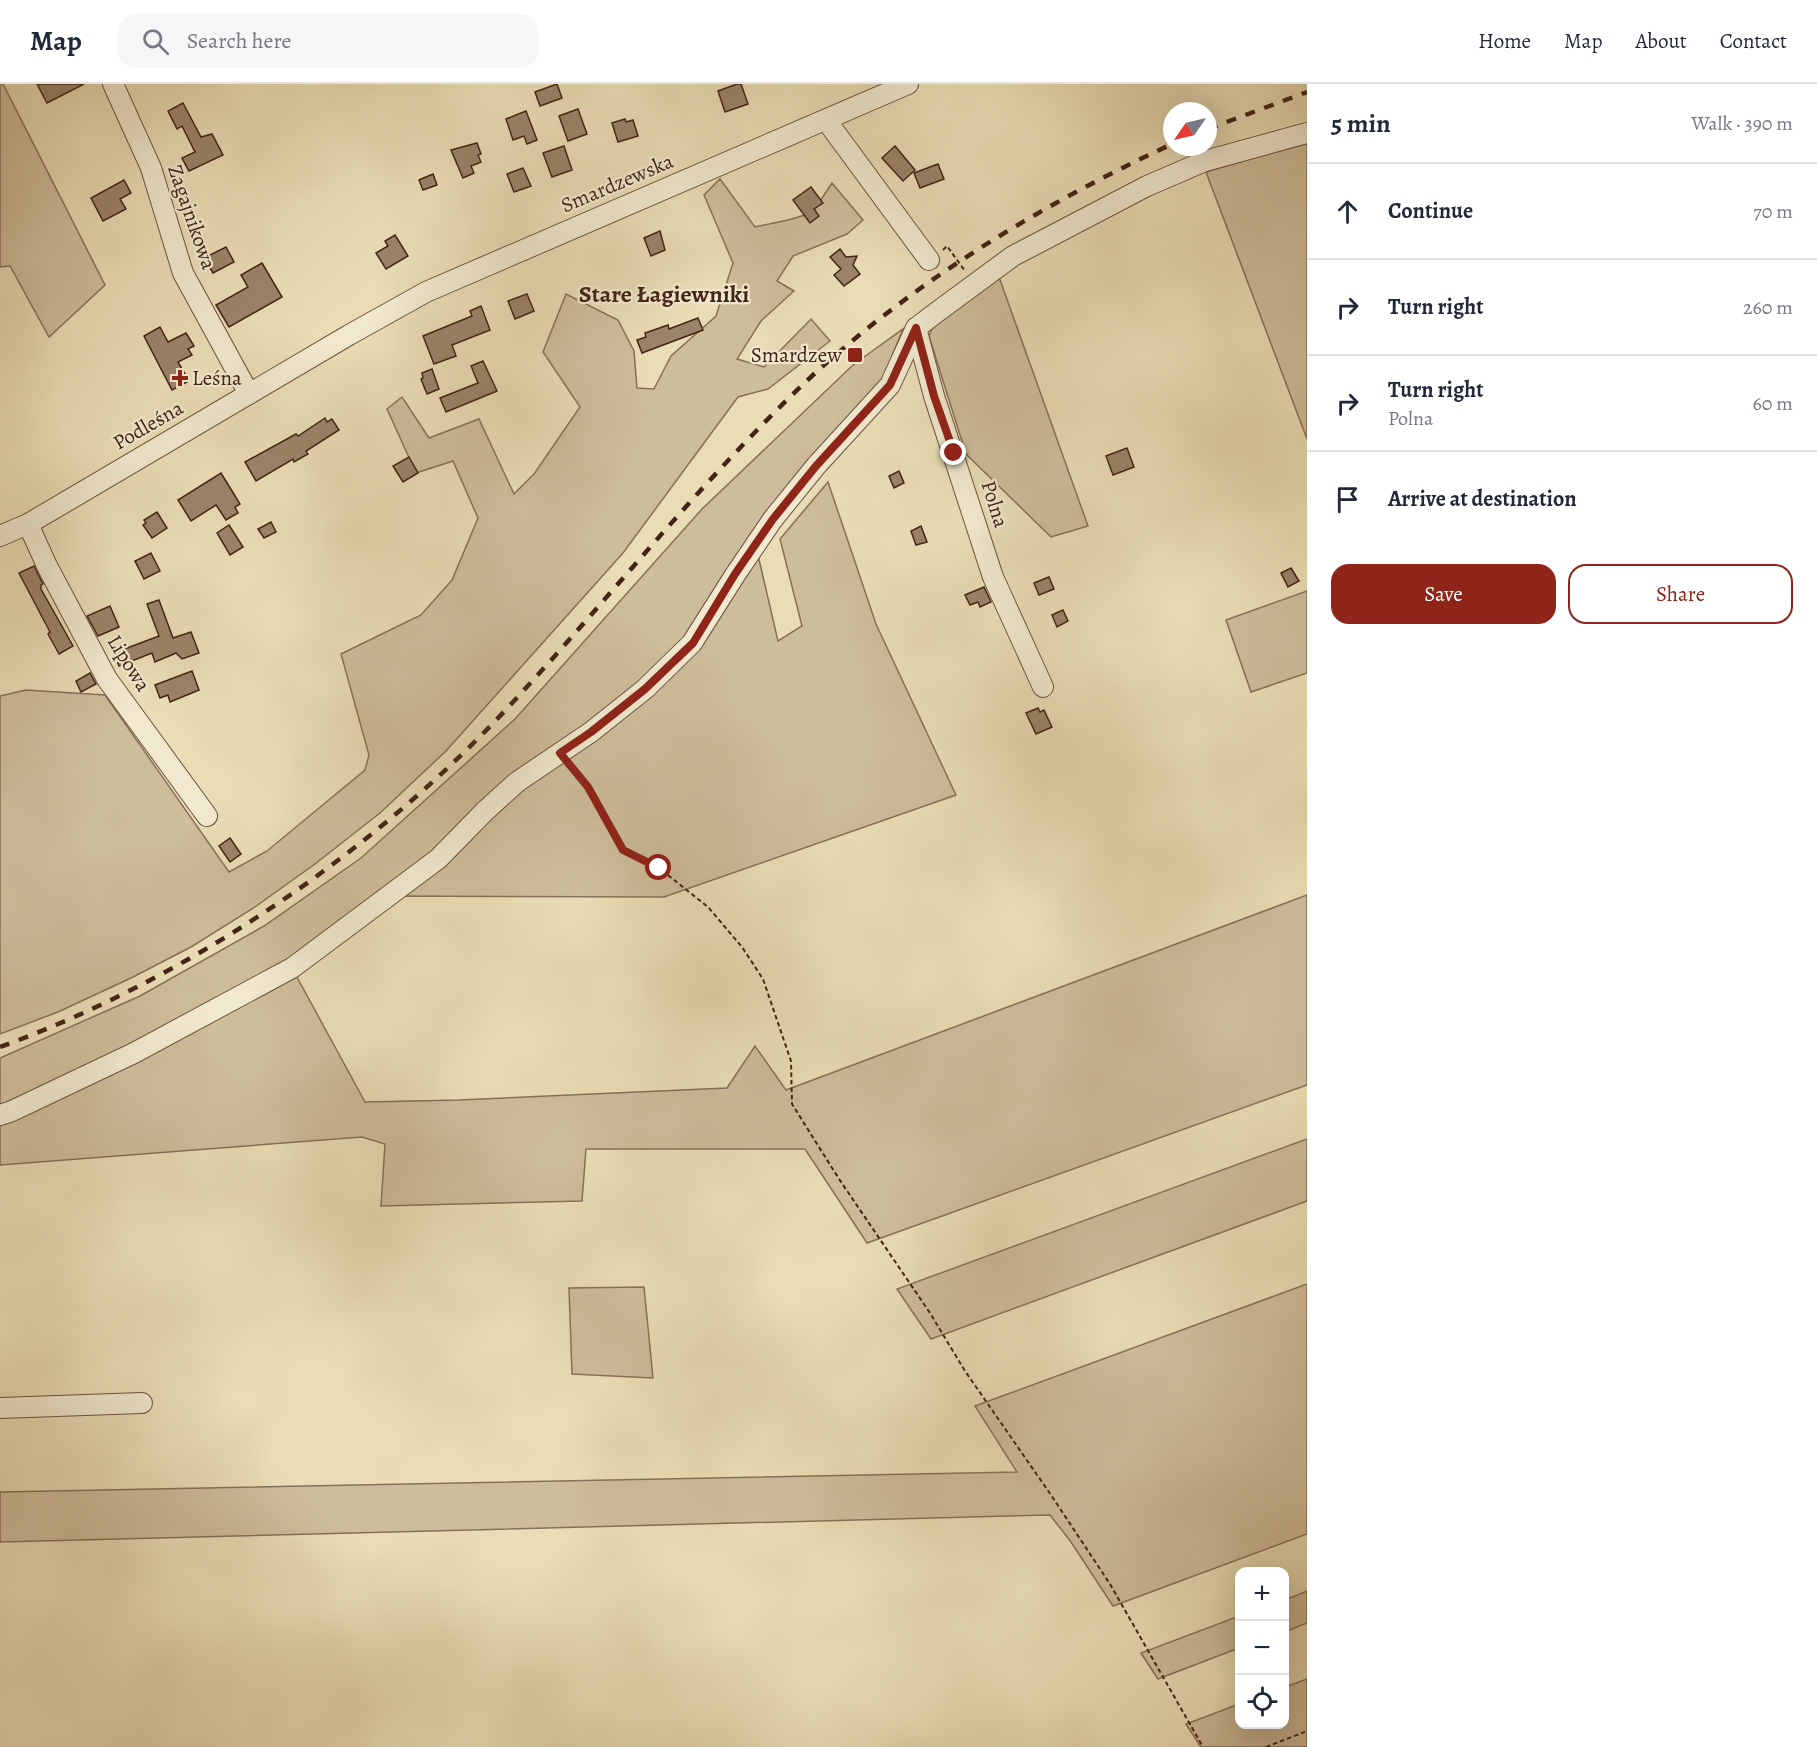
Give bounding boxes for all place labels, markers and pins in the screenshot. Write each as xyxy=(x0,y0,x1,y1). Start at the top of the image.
place label: Smardzew xyxy=(751,341,842,369)
marker: Smardzew xyxy=(846,346,864,364)
place label: Leśna xyxy=(192,364,242,392)
marker: Leśna xyxy=(173,371,187,385)

